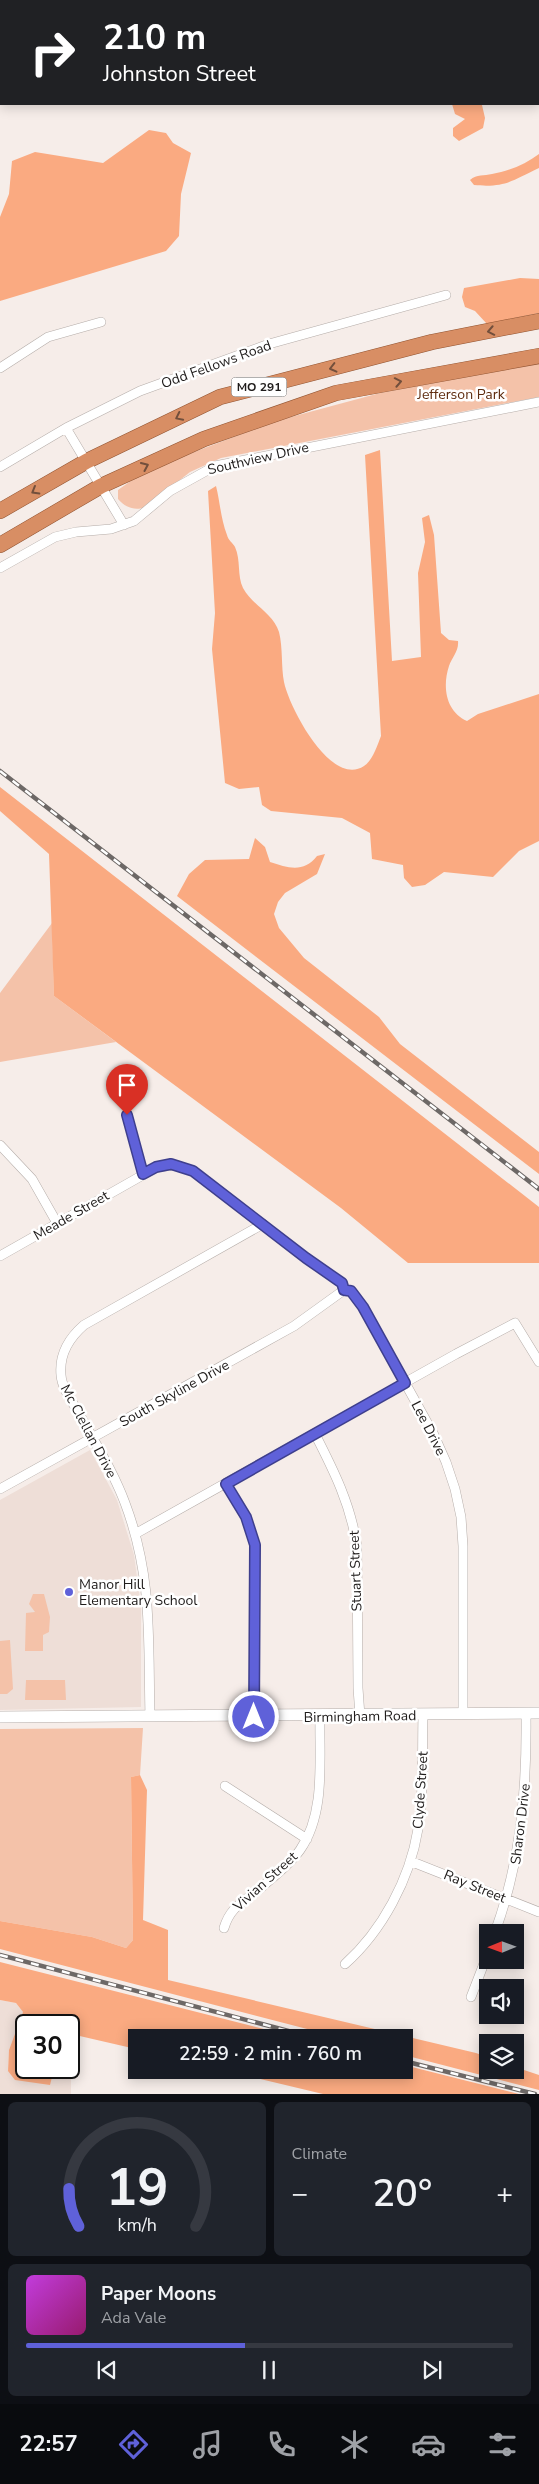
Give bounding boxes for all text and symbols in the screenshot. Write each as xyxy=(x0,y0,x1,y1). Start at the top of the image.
text: 210 m xyxy=(103,14,206,61)
icon: right xyxy=(20,20,85,85)
text: Johnston Street xyxy=(103,59,256,89)
one-way arrow xyxy=(487,325,496,335)
street label: Odd Fellows Road xyxy=(158,336,274,393)
one-way arrow xyxy=(329,362,337,372)
one-way arrow xyxy=(394,377,403,387)
road number: MO 291 xyxy=(232,378,286,397)
park label: Jefferson Park xyxy=(416,385,506,404)
one-way arrow xyxy=(175,410,184,421)
street label: Southview Drive xyxy=(206,438,311,479)
one-way arrow xyxy=(140,461,149,472)
one-way arrow xyxy=(31,485,40,495)
pin xyxy=(106,1064,148,1115)
icon: arrive xyxy=(113,1071,141,1099)
street label: Meade Street xyxy=(30,1186,113,1245)
street label: South Skyline Drive xyxy=(116,1355,233,1432)
street label: Mc Clellan Drive xyxy=(56,1381,121,1481)
street label: Lee Drive xyxy=(407,1398,450,1459)
street label: Stuart Street xyxy=(345,1530,366,1612)
place label: Manor Hill Elementary School xyxy=(79,1575,198,1610)
marker: Manor Hill Elementary School xyxy=(63,1586,75,1598)
position arrow xyxy=(227,1690,279,1742)
street label: Birmingham Road xyxy=(304,1706,416,1727)
street label: Clyde Street xyxy=(408,1750,433,1830)
street label: Sharon Drive xyxy=(506,1782,535,1866)
street label: Vivian Street xyxy=(228,1847,302,1916)
street label: Ray Street xyxy=(441,1865,509,1908)
north arrow xyxy=(479,1924,524,1969)
map controls xyxy=(479,1924,524,2079)
button: sound xyxy=(479,1979,524,2024)
speed limit sign: 30 xyxy=(15,2014,80,2079)
button: layers xyxy=(479,2034,524,2079)
text: 22:59 · 2 min · 760 m xyxy=(179,2041,362,2067)
text: Climate xyxy=(292,2143,347,2165)
text: 19 xyxy=(106,2152,168,2223)
text: 20° xyxy=(372,2168,432,2219)
text: − xyxy=(292,2175,308,2213)
text: + xyxy=(496,2175,513,2213)
text: km/h xyxy=(117,2213,156,2237)
text: Paper Moons xyxy=(101,2281,216,2307)
text: Ada Vale xyxy=(101,2307,166,2329)
icon: previous xyxy=(93,2356,121,2384)
icon: pause xyxy=(255,2356,283,2384)
icon: next xyxy=(418,2356,446,2384)
icon: directions xyxy=(116,2427,151,2462)
icon: music xyxy=(190,2427,225,2462)
icon: phone xyxy=(264,2427,299,2462)
icon: climate xyxy=(337,2427,372,2462)
icon: car xyxy=(411,2427,446,2462)
icon: filters xyxy=(485,2427,520,2462)
text: 22:57 xyxy=(19,2429,78,2459)

